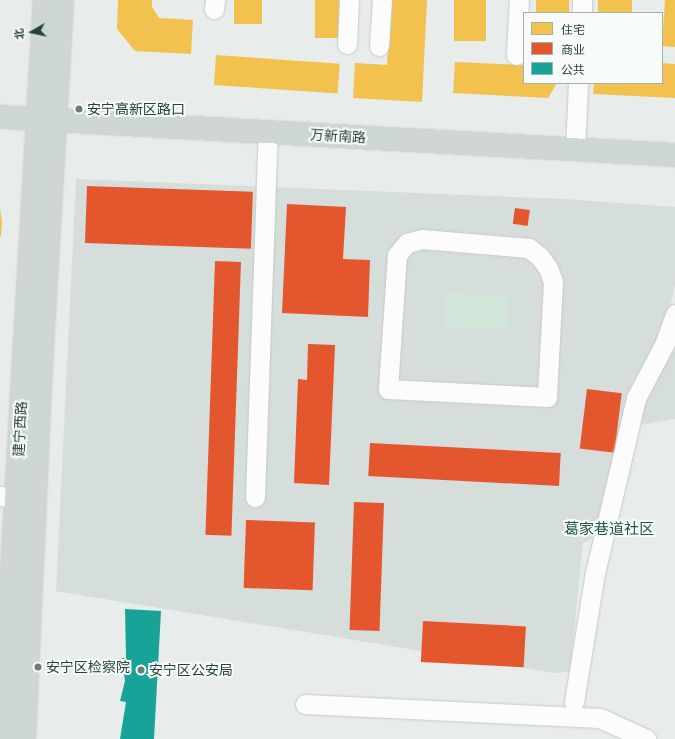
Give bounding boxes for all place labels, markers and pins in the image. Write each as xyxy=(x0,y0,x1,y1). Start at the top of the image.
place label: 安宁高新区路口 xyxy=(87,101,185,117)
marker: 安宁高新区路口 xyxy=(74,104,84,114)
place label: 安宁区检察院 xyxy=(46,659,130,675)
marker: 安宁区检察院 xyxy=(33,662,43,672)
place label: 安宁区公安局 xyxy=(149,662,233,678)
marker: 安宁区公安局 xyxy=(136,665,146,675)

